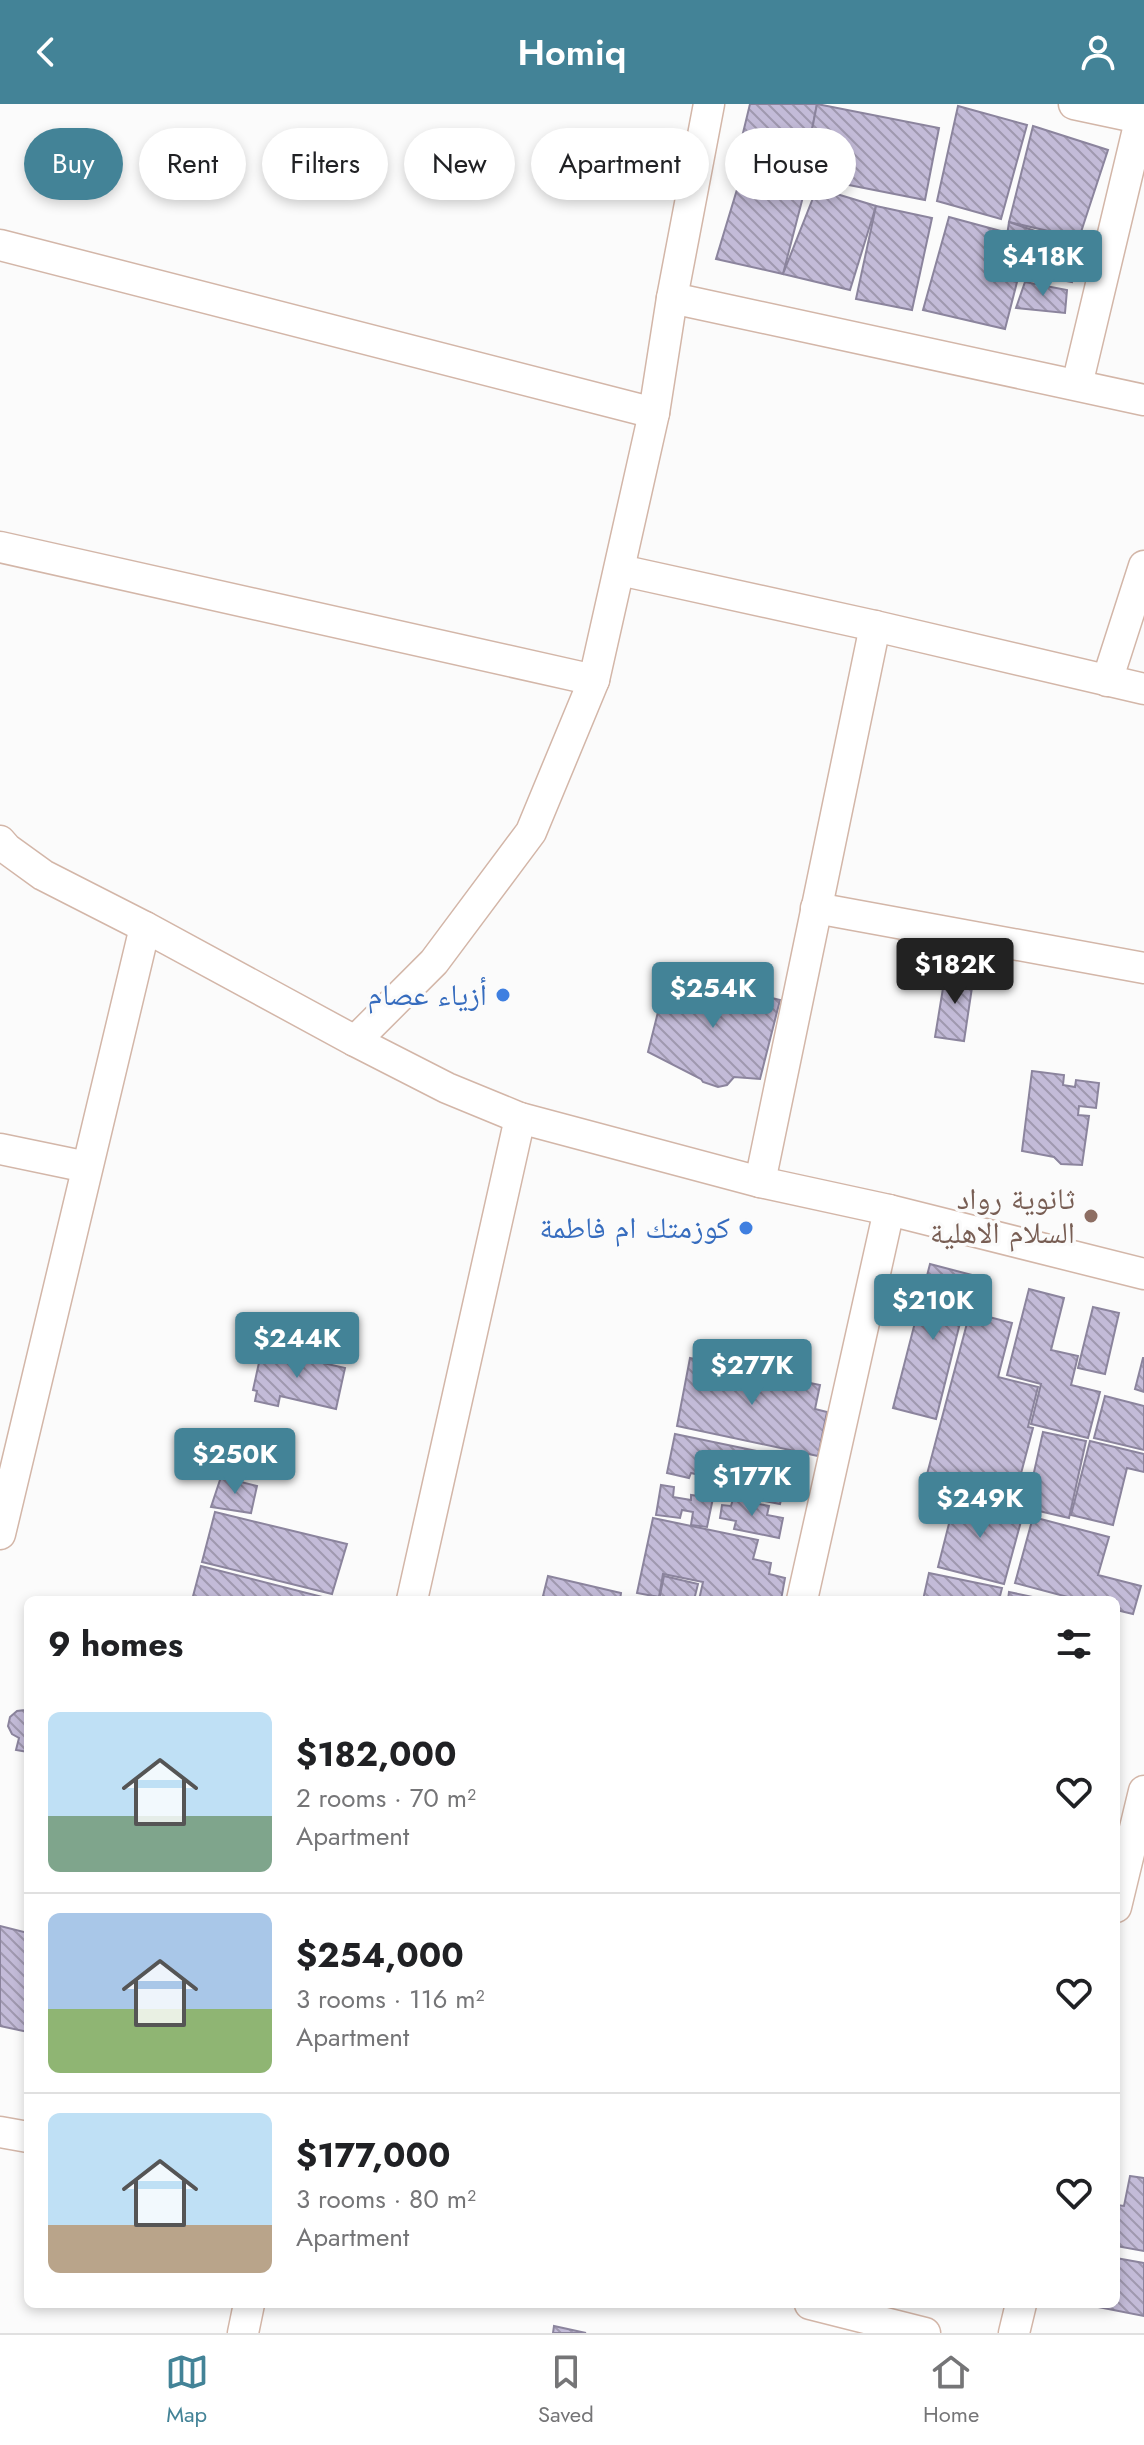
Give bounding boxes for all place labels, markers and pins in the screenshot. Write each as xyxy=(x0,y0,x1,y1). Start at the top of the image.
pin: $418K xyxy=(987,230,1099,298)
pin: $182K xyxy=(899,938,1011,1006)
pin: $254K xyxy=(657,962,769,1030)
place label: أزياء عصام xyxy=(368,973,487,1016)
marker: أزياء عصام xyxy=(494,986,512,1004)
place label: ثانوية رواد السلام الاهلية xyxy=(930,1177,1075,1254)
place label: كوزمتك ام فاطمة xyxy=(540,1206,730,1249)
marker: ثانوية رواد السلام الاهلية xyxy=(1082,1207,1100,1225)
marker: كوزمتك ام فاطمة xyxy=(737,1219,755,1237)
pin: $210K xyxy=(877,1274,989,1342)
pin: $244K xyxy=(241,1312,353,1380)
pin: $277K xyxy=(696,1339,808,1407)
pin: $250K xyxy=(179,1428,291,1496)
pin: $177K xyxy=(696,1450,808,1518)
pin: $249K xyxy=(924,1472,1036,1540)

